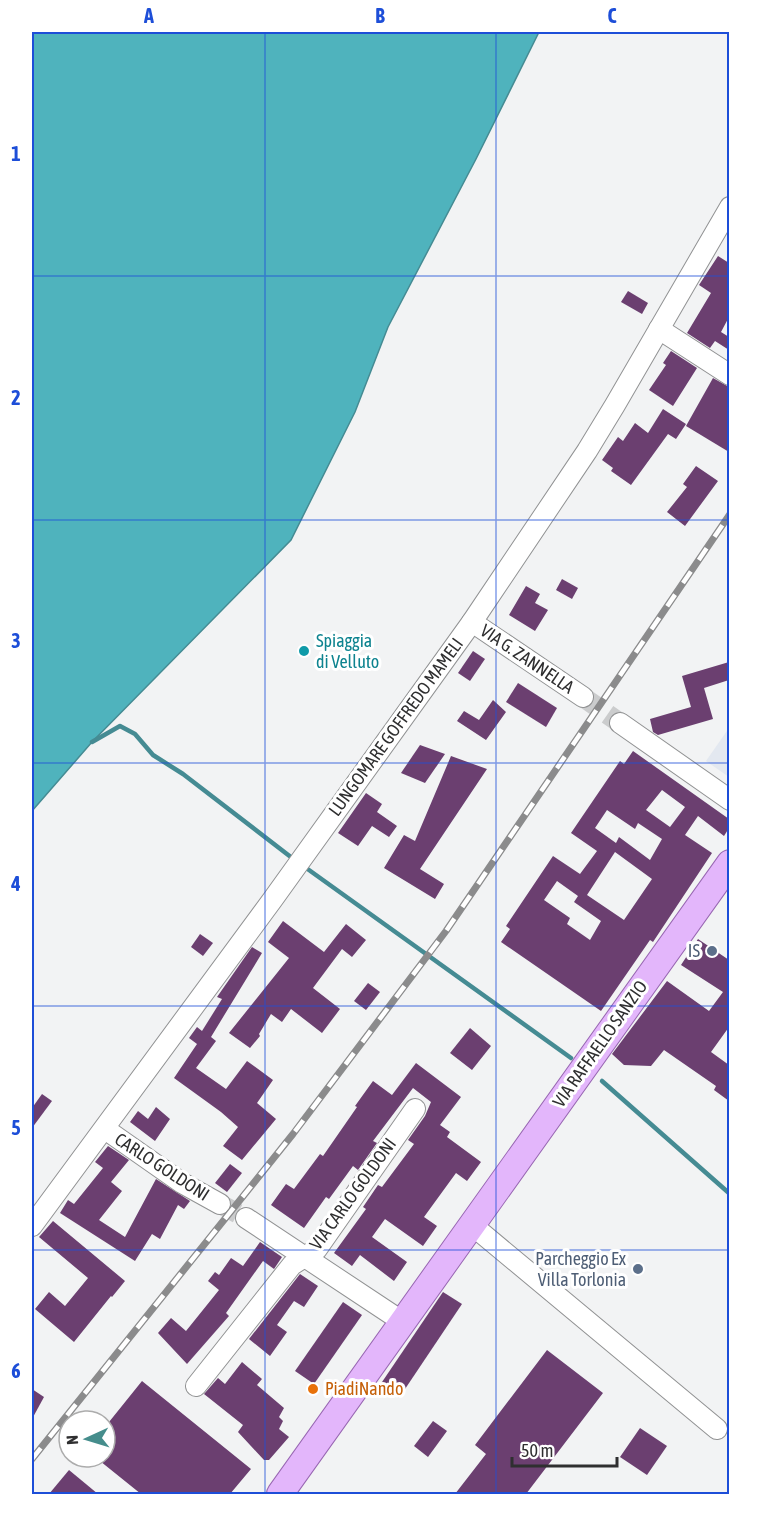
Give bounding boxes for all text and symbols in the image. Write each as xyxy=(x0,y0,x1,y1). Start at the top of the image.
text: A xyxy=(143,4,154,27)
text: B xyxy=(375,4,385,27)
text: C xyxy=(608,4,617,27)
text: 1 xyxy=(11,142,21,165)
text: 2 xyxy=(11,386,21,409)
street label: VIA G. ZANNELLA xyxy=(476,620,578,698)
text: 3 xyxy=(11,629,21,652)
place label: Spiaggia di Velluto xyxy=(316,630,379,672)
street label: LUNGOMARE GOFFREDO MAMELI xyxy=(324,634,467,820)
marker: Spiaggia di Velluto xyxy=(297,644,311,658)
text: 4 xyxy=(10,872,21,895)
place label: IS xyxy=(688,940,700,961)
marker: IS xyxy=(705,944,719,958)
street label: VIA RAFFAELLO SANZIO xyxy=(548,976,651,1111)
text: 5 xyxy=(11,1116,21,1139)
street label: CARLO GOLDONI xyxy=(111,1128,213,1205)
street label: VIA CARLO GOLDONI xyxy=(305,1134,400,1254)
place label: Parcheggio Ex Villa Torlonia xyxy=(535,1248,626,1290)
marker: Parcheggio Ex Villa Torlonia xyxy=(631,1262,645,1276)
text: 6 xyxy=(11,1359,21,1382)
place label: PiadiNando xyxy=(325,1378,403,1399)
marker: PiadiNando xyxy=(306,1382,320,1396)
north arrow xyxy=(57,1409,117,1469)
scale bar xyxy=(512,1430,617,1468)
text: N xyxy=(63,1435,81,1445)
text: 50 m xyxy=(521,1440,553,1461)

